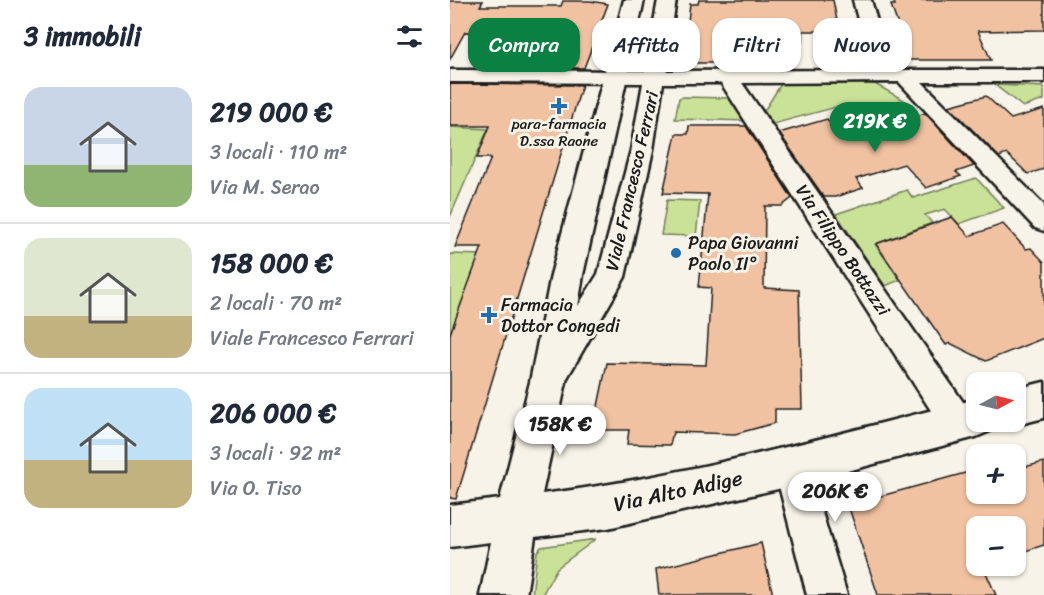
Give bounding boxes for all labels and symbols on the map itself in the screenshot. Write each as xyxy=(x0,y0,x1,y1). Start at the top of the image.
street label: Viale Francesco Ferrari xyxy=(596,87,668,274)
marker: para-farmacia D.ssa Raone xyxy=(552,99,566,113)
pin: 219K € xyxy=(826,102,924,153)
place label: para-farmacia D.ssa Raone xyxy=(511,111,607,154)
street label: Via Filippo Bottazzi xyxy=(787,177,900,323)
place label: Papa Giovanni Paolo II° xyxy=(688,227,799,280)
marker: Papa Giovanni Paolo II° xyxy=(669,246,683,260)
place label: Farmacia Dottor Congedi xyxy=(501,289,621,342)
marker: Farmacia Dottor Congedi xyxy=(482,308,496,322)
north arrow xyxy=(966,372,1026,432)
pin: 158K € xyxy=(511,405,609,456)
street label: Via Alto Adige xyxy=(610,459,746,523)
pin: 206K € xyxy=(786,472,884,523)

